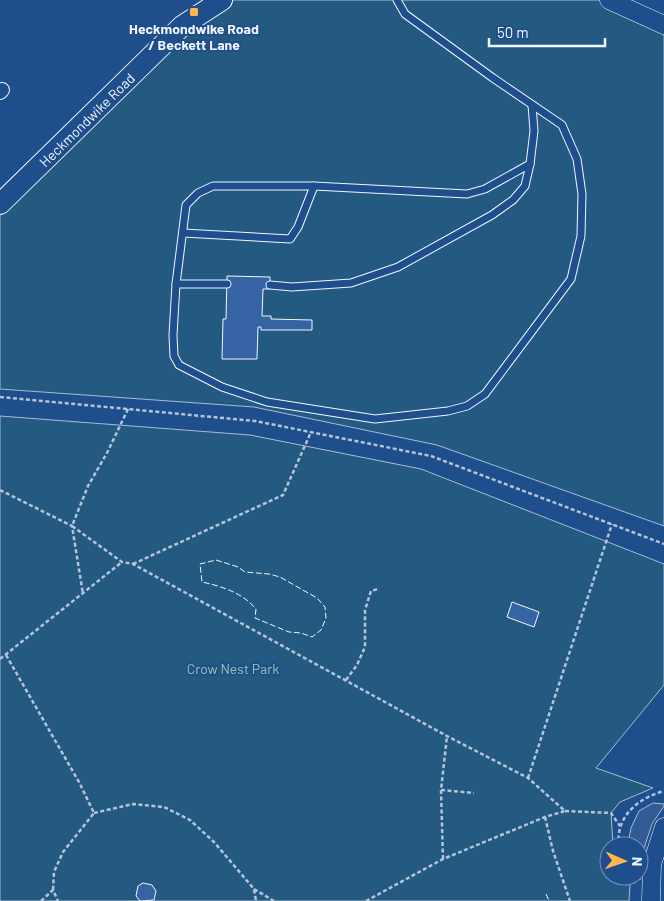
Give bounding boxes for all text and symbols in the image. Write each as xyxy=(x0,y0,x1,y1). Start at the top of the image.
marker: Heckmondwike Road / Beckett Lane xyxy=(188,6,200,18)
scale bar xyxy=(489,15,605,47)
place label: Heckmondwike Road / Beckett Lane xyxy=(129,20,259,53)
text: 50 m xyxy=(497,23,529,41)
street label: Heckmondwike Road xyxy=(35,69,138,170)
park label: Crow Nest Park xyxy=(187,660,279,677)
north arrow xyxy=(599,836,649,886)
text: N xyxy=(629,857,646,866)

